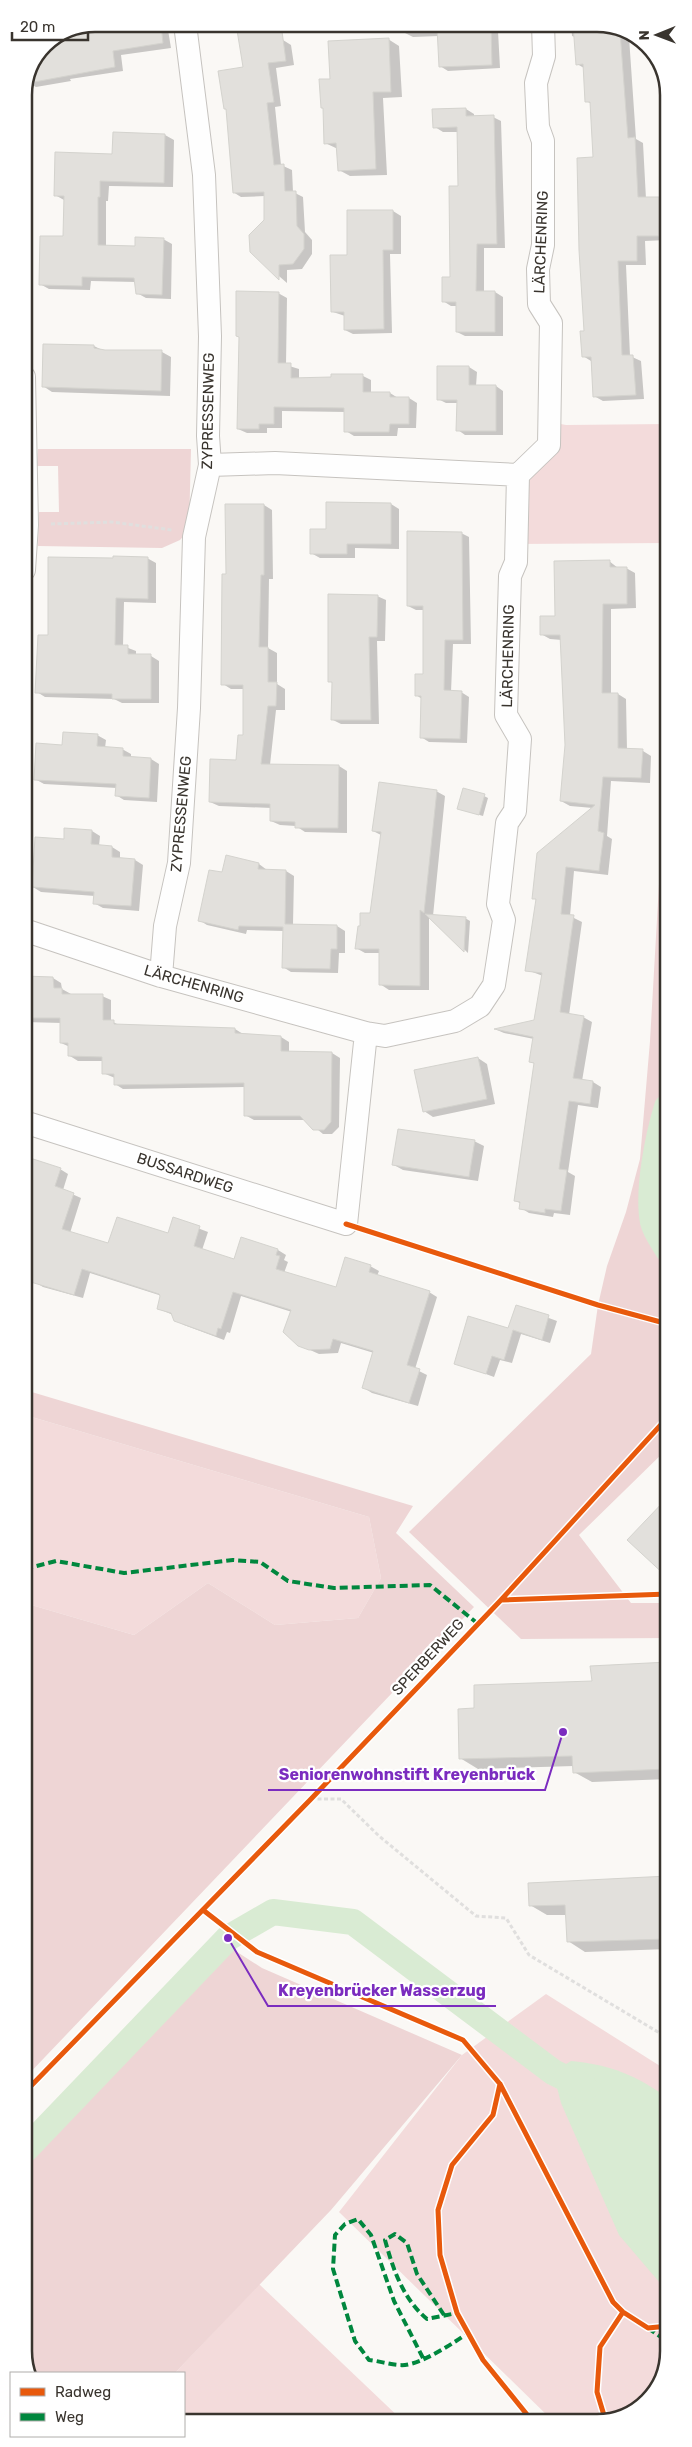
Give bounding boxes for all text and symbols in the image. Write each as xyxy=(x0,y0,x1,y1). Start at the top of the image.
scale bar xyxy=(12,10,89,42)
north arrow xyxy=(632,10,682,60)
text: 20 m xyxy=(20,18,55,36)
text: N xyxy=(636,30,653,40)
street label: LÄRCHENRING xyxy=(530,190,552,294)
street label: ZYPRESSENWEG xyxy=(198,353,218,469)
street label: LÄRCHENRING xyxy=(498,604,518,708)
street label: ZYPRESSENWEG xyxy=(167,755,195,873)
street label: LÄRCHENRING xyxy=(142,961,246,1007)
street label: BUSSARDWEG xyxy=(134,1149,236,1197)
street label: SPERBERWEG xyxy=(388,1615,468,1699)
callout: Seniorenwohnstift Kreyenbrück xyxy=(268,1759,545,1790)
text: Seniorenwohnstift Kreyenbrück xyxy=(279,1765,536,1784)
callout: Kreyenbrücker Wasserzug xyxy=(268,1975,496,2006)
text: Kreyenbrücker Wasserzug xyxy=(278,1981,486,2000)
legend xyxy=(10,2372,185,2437)
text: Radweg xyxy=(55,2383,111,2401)
text: Weg xyxy=(55,2408,84,2426)

